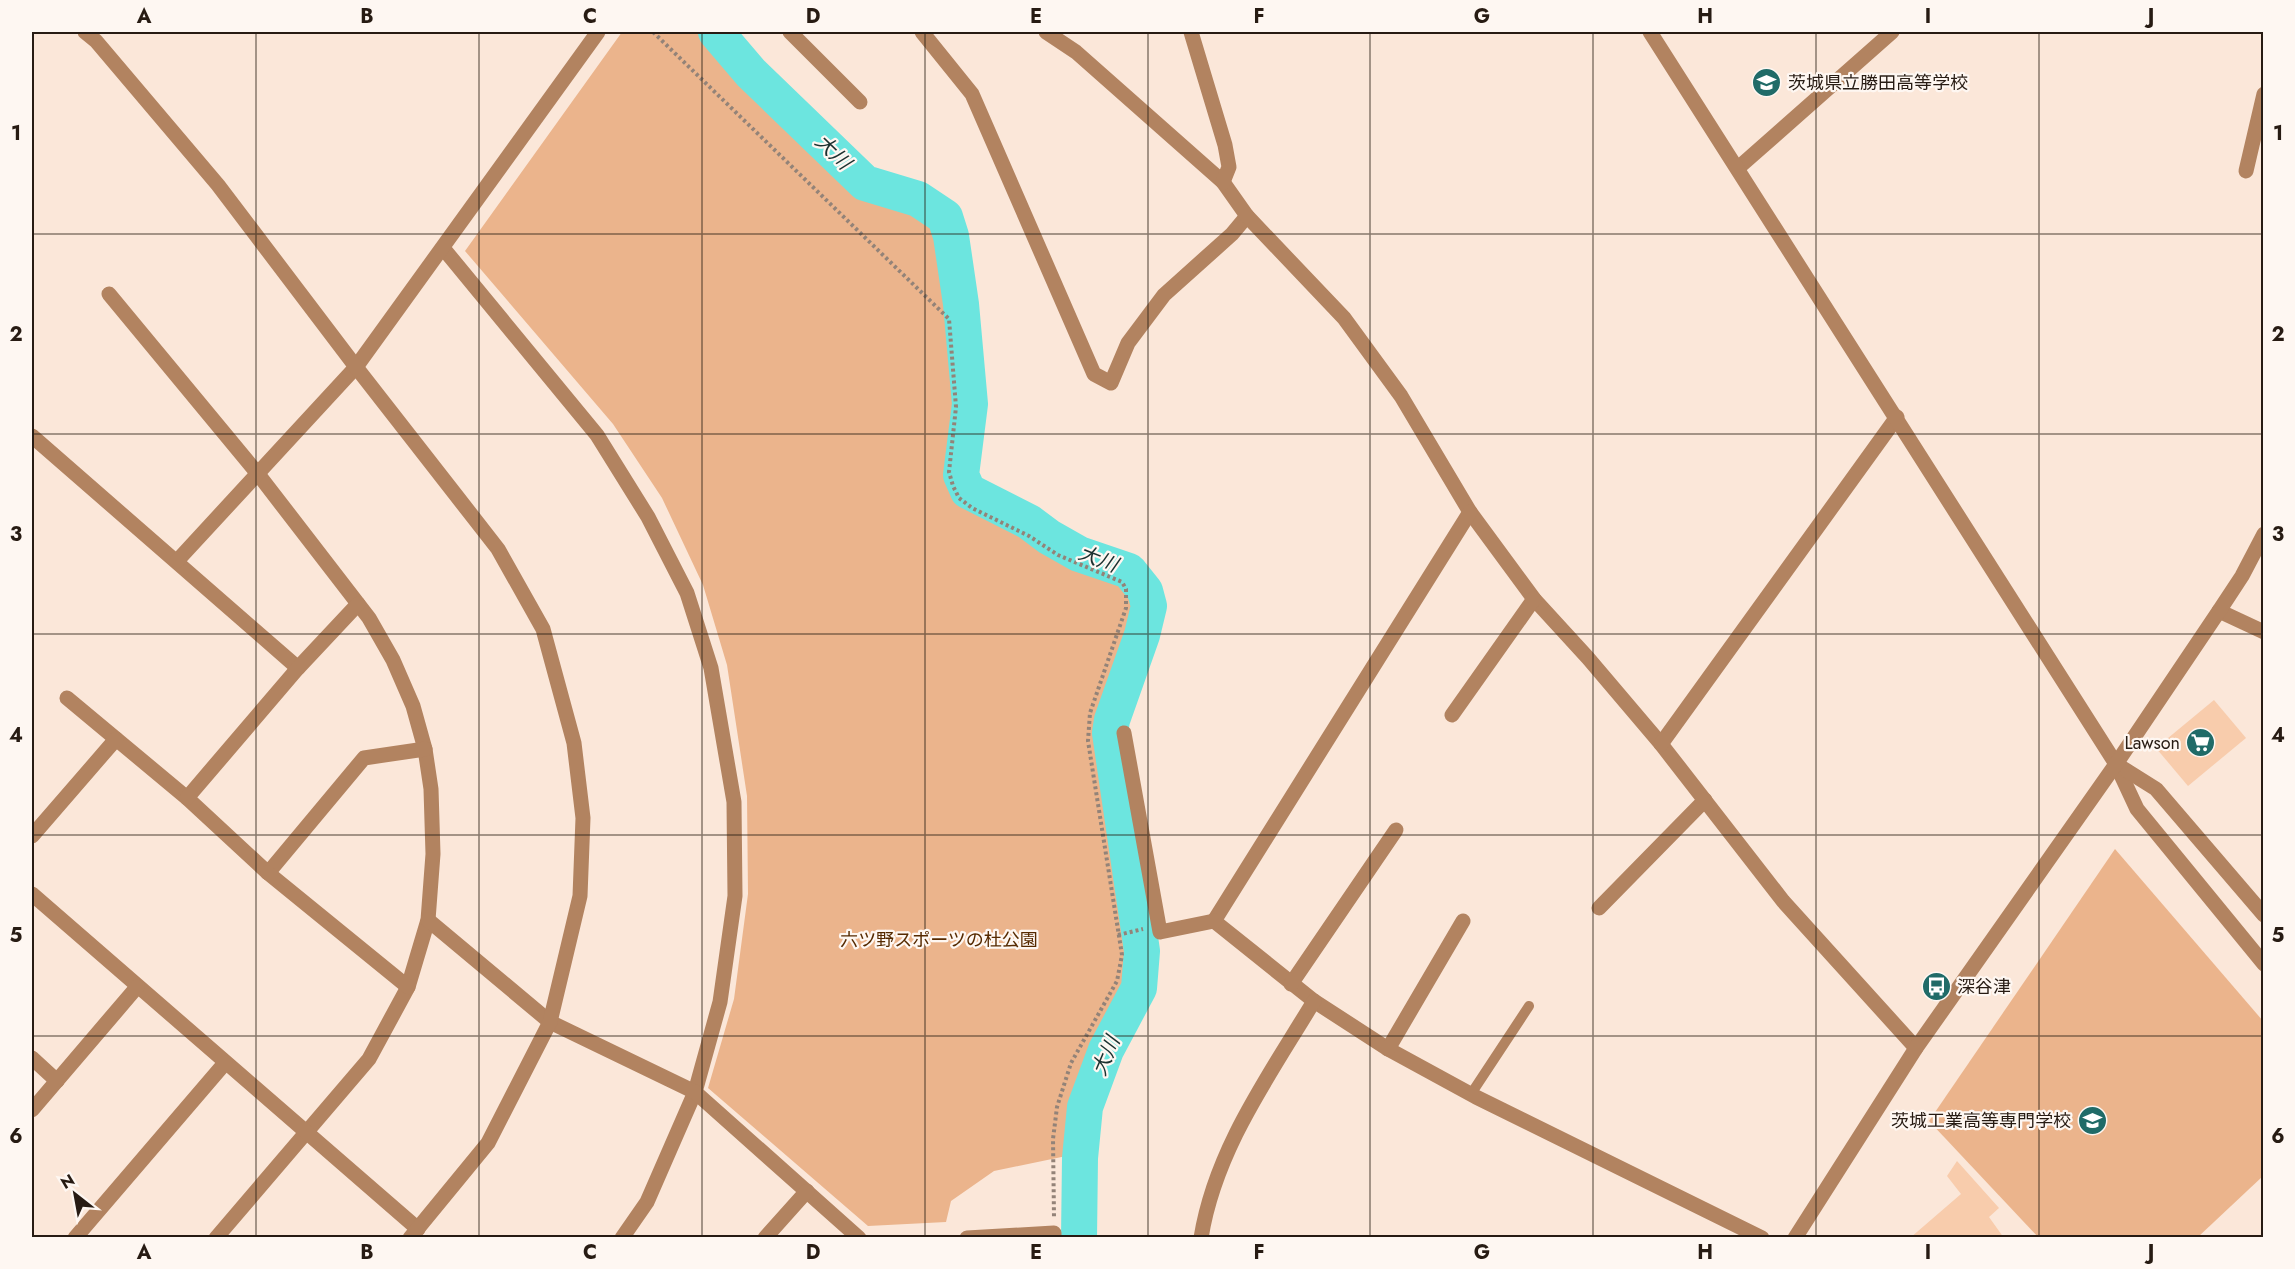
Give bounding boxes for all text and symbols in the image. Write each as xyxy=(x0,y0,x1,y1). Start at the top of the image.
text: A xyxy=(136,2,152,31)
text: B xyxy=(360,2,374,31)
text: C xyxy=(583,2,597,31)
text: D xyxy=(806,2,820,31)
text: E xyxy=(1030,2,1042,31)
text: F xyxy=(1253,2,1265,31)
text: G xyxy=(1474,2,1490,31)
text: H xyxy=(1697,2,1713,31)
text: I xyxy=(1925,2,1931,31)
text: J xyxy=(2144,2,2154,31)
school or university icon: 茨城県立勝田高等学校 xyxy=(1751,67,1783,99)
place label: 茨城県立勝田高等学校 xyxy=(1788,70,1968,96)
text: 1 xyxy=(11,119,21,148)
text: 1 xyxy=(2273,119,2283,148)
water label: 大川 xyxy=(809,128,859,178)
text: 2 xyxy=(9,320,23,349)
text: 2 xyxy=(2271,320,2285,349)
text: 3 xyxy=(10,520,22,549)
text: 3 xyxy=(2272,520,2284,549)
water label: 大川 xyxy=(1074,538,1124,580)
text: 4 xyxy=(9,721,23,750)
text: 4 xyxy=(2271,721,2285,750)
supermarket icon: Lawson xyxy=(2185,727,2217,759)
place label: Lawson xyxy=(2125,730,2180,756)
text: 5 xyxy=(10,921,23,950)
text: 5 xyxy=(2272,921,2285,950)
park label: 六ツ野スポーツの杜公園 xyxy=(840,927,1038,953)
bus stop icon: 深谷津 xyxy=(1920,971,1952,1003)
place label: 深谷津 xyxy=(1957,974,2011,1000)
water label: 大川 xyxy=(1085,1030,1128,1080)
school or university icon: 茨城工業高等専門学校 xyxy=(2076,1105,2108,1137)
place label: 茨城工業高等専門学校 xyxy=(1891,1108,2071,1134)
text: 6 xyxy=(9,1122,23,1151)
text: 6 xyxy=(2271,1122,2285,1151)
north arrow xyxy=(45,1164,105,1224)
text: N xyxy=(56,1168,79,1195)
text: A xyxy=(136,1238,152,1267)
text: B xyxy=(360,1238,374,1267)
text: C xyxy=(583,1238,597,1267)
text: D xyxy=(806,1238,820,1267)
text: E xyxy=(1030,1238,1042,1267)
text: F xyxy=(1253,1238,1265,1267)
text: G xyxy=(1474,1238,1490,1267)
text: H xyxy=(1697,1238,1713,1267)
text: I xyxy=(1925,1238,1931,1267)
text: J xyxy=(2144,1238,2154,1267)

